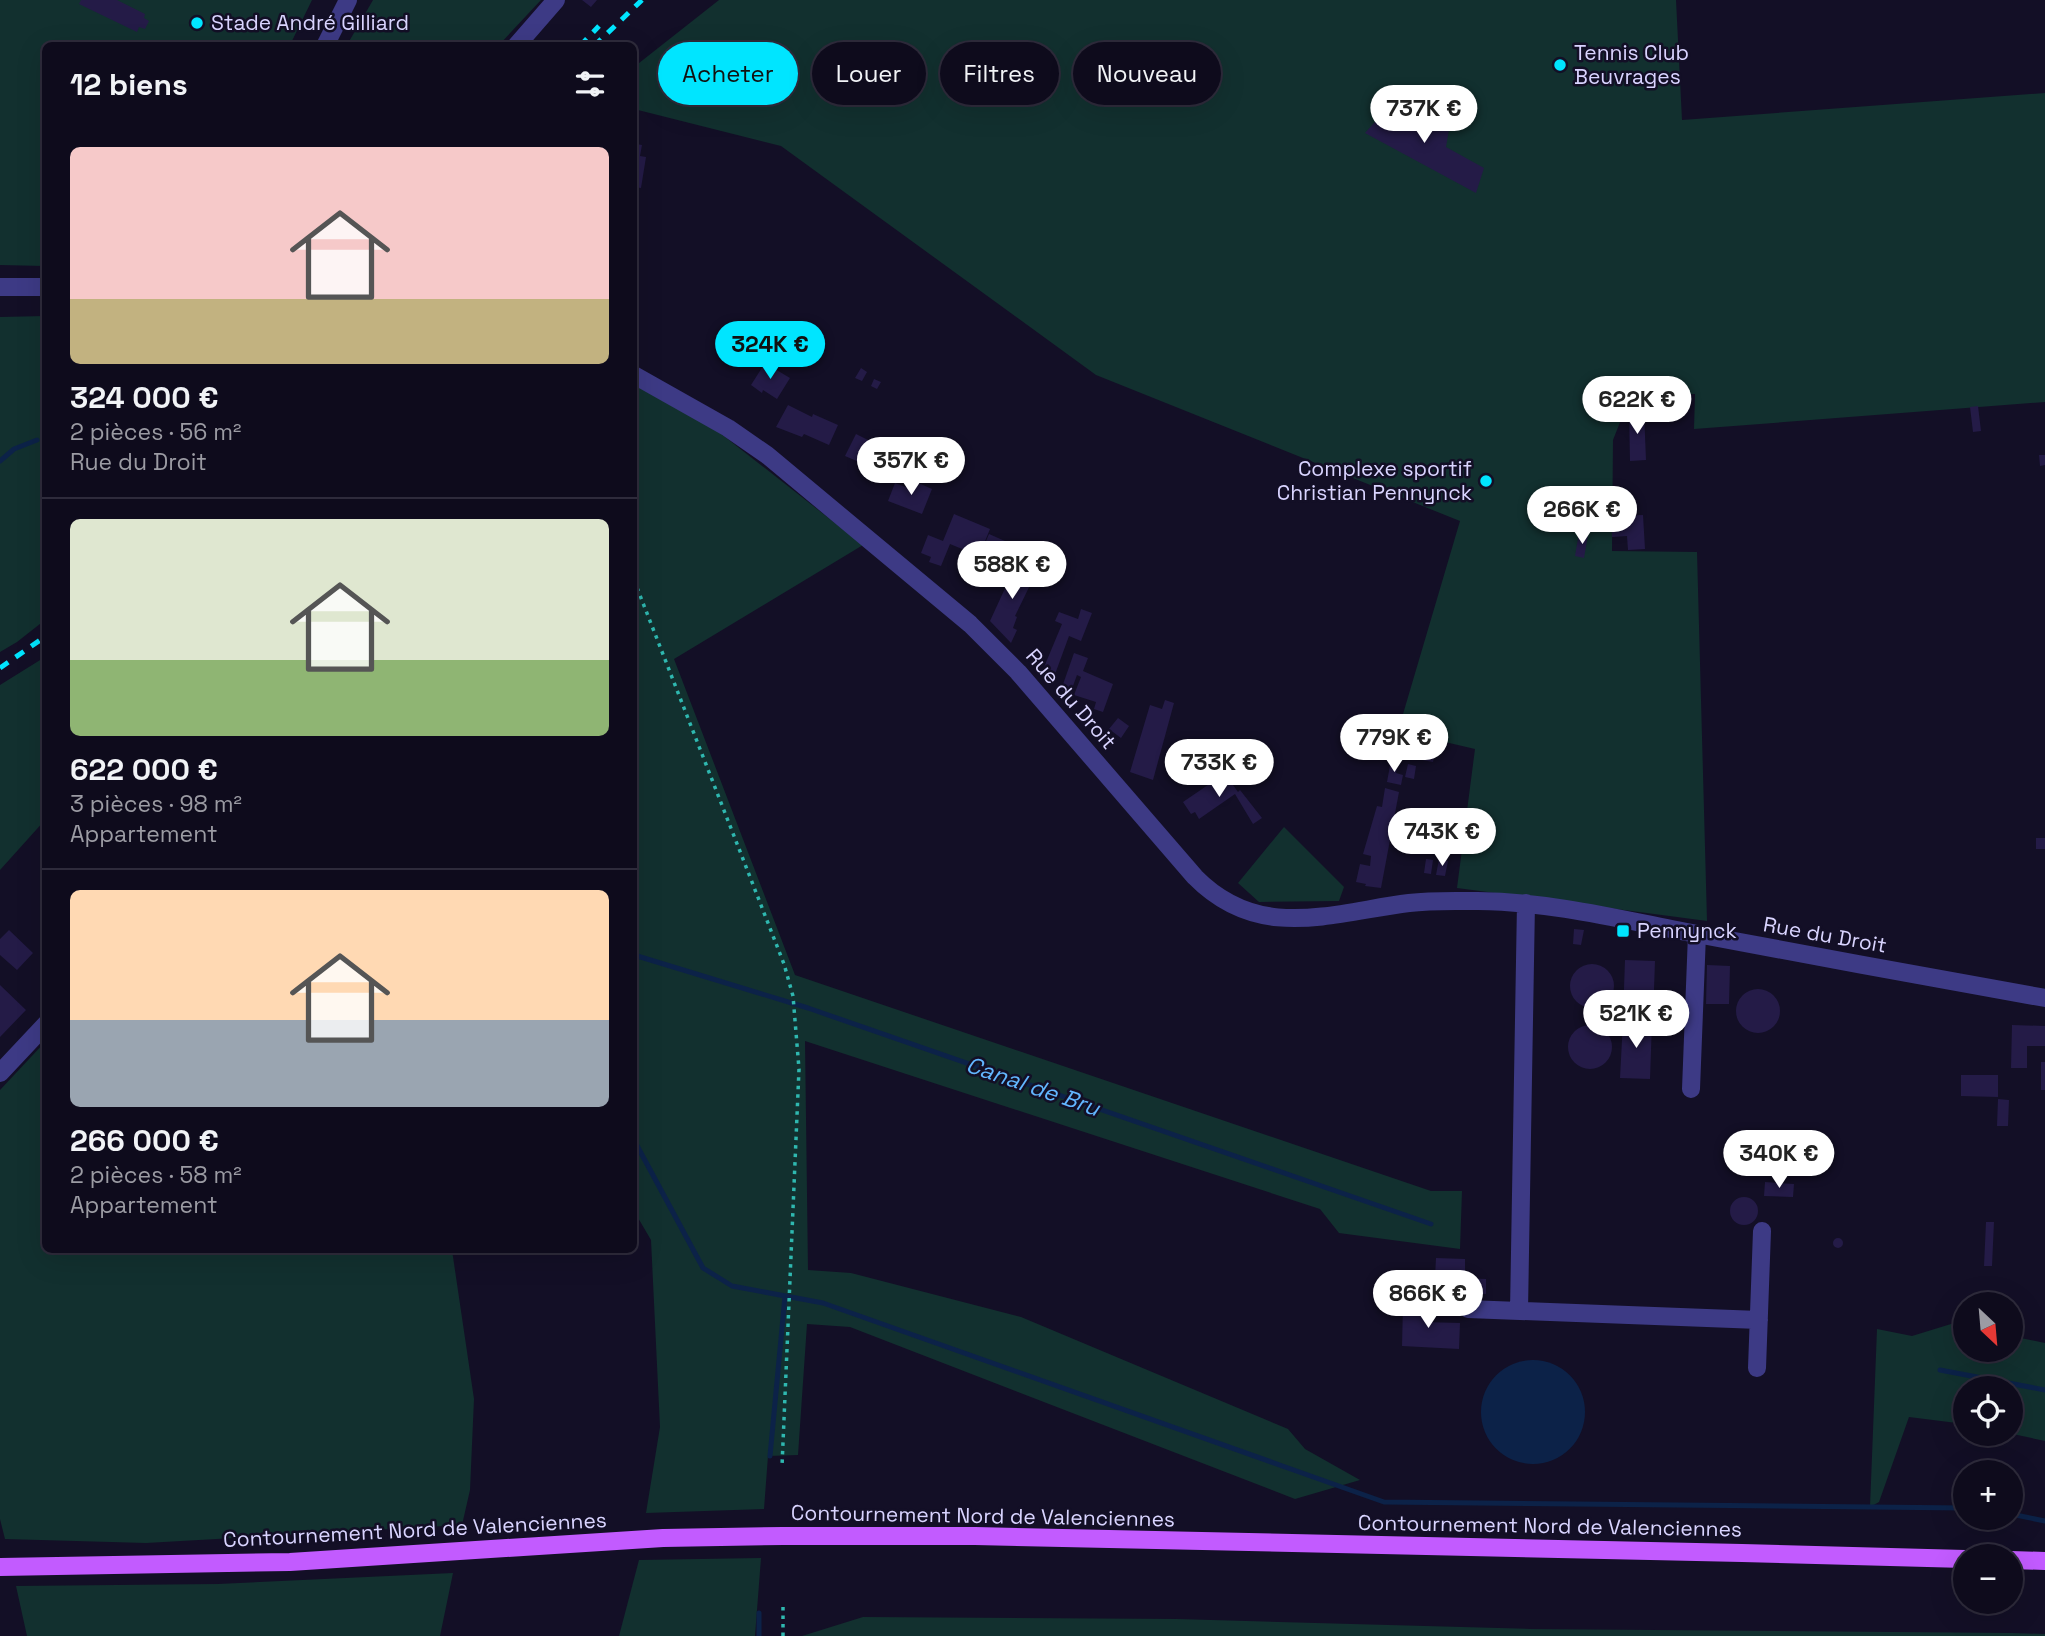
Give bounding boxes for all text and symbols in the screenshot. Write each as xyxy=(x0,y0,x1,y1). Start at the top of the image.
place label: Stade André Gilliard xyxy=(211,9,409,36)
marker: Stade André Gilliard xyxy=(189,15,205,31)
place label: Tennis Club Beuvrages xyxy=(1574,39,1689,90)
chip: Acheter xyxy=(658,42,798,105)
chip: Louer xyxy=(812,42,926,105)
chip: Filtres xyxy=(940,42,1059,105)
chip: Nouveau xyxy=(1073,42,1221,105)
marker: Tennis Club Beuvrages xyxy=(1552,57,1568,73)
text: 12 biens xyxy=(70,65,188,104)
icon: filters xyxy=(571,65,609,103)
pin: 737K € xyxy=(1367,86,1481,145)
text: 737K € xyxy=(1386,93,1462,123)
icon: home xyxy=(277,192,403,318)
pin: 324K € xyxy=(713,322,827,381)
text: 324K € xyxy=(731,329,809,359)
pin: 622K € xyxy=(1580,376,1694,436)
text: 324 000 € xyxy=(70,378,219,417)
text: 622K € xyxy=(1598,384,1676,414)
text: 2 pièces · 56 m² xyxy=(70,417,241,447)
pin: 357K € xyxy=(854,438,968,497)
text: 357K € xyxy=(873,445,949,475)
text: Rue du Droit xyxy=(70,447,207,477)
place label: Complexe sportif Christian Pennynck xyxy=(1277,455,1472,506)
marker: Complexe sportif Christian Pennynck xyxy=(1478,473,1494,489)
pin: 266K € xyxy=(1525,486,1639,546)
text: 266K € xyxy=(1543,494,1621,524)
pin: 588K € xyxy=(955,542,1069,601)
text: 588K € xyxy=(973,549,1051,579)
icon: home xyxy=(277,564,403,690)
street label: Rue du Droit xyxy=(1020,643,1123,755)
pin: 779K € xyxy=(1337,714,1451,774)
text: 779K € xyxy=(1356,722,1432,752)
pin: 733K € xyxy=(1162,740,1276,799)
text: 733K € xyxy=(1181,747,1257,777)
text: 622 000 € xyxy=(70,750,218,789)
text: 3 pièces · 98 m² xyxy=(70,789,242,819)
pin: 743K € xyxy=(1385,808,1499,868)
text: 743K € xyxy=(1404,816,1480,846)
text: Appartement xyxy=(70,819,218,849)
street label: Rue du Droit xyxy=(1761,910,1889,959)
place label: Pennynck xyxy=(1637,917,1737,944)
marker: Pennynck xyxy=(1615,923,1631,939)
icon: home xyxy=(277,935,403,1061)
pin: 521K € xyxy=(1579,990,1693,1050)
text: 521K € xyxy=(1599,998,1673,1028)
water label: Canal de Bru xyxy=(962,1049,1105,1123)
text: 266 000 € xyxy=(70,1121,219,1160)
pin: 340K € xyxy=(1722,1130,1836,1190)
text: 340K € xyxy=(1739,1138,1819,1168)
text: 2 pièces · 58 m² xyxy=(70,1160,242,1190)
text: Appartement xyxy=(70,1190,218,1220)
pin: 866K € xyxy=(1371,1270,1485,1330)
text: 866K € xyxy=(1389,1278,1467,1308)
north arrow xyxy=(1953,1292,2023,1362)
map controls xyxy=(1953,1292,2023,1614)
button: locate xyxy=(1953,1376,2023,1446)
button: + xyxy=(1953,1460,2023,1530)
street label: Contournement Nord de Valenciennes xyxy=(791,1499,1175,1532)
street label: Contournement Nord de Valenciennes xyxy=(222,1506,607,1553)
street label: Contournement Nord de Valenciennes xyxy=(1358,1509,1742,1542)
button: − xyxy=(1953,1544,2023,1614)

